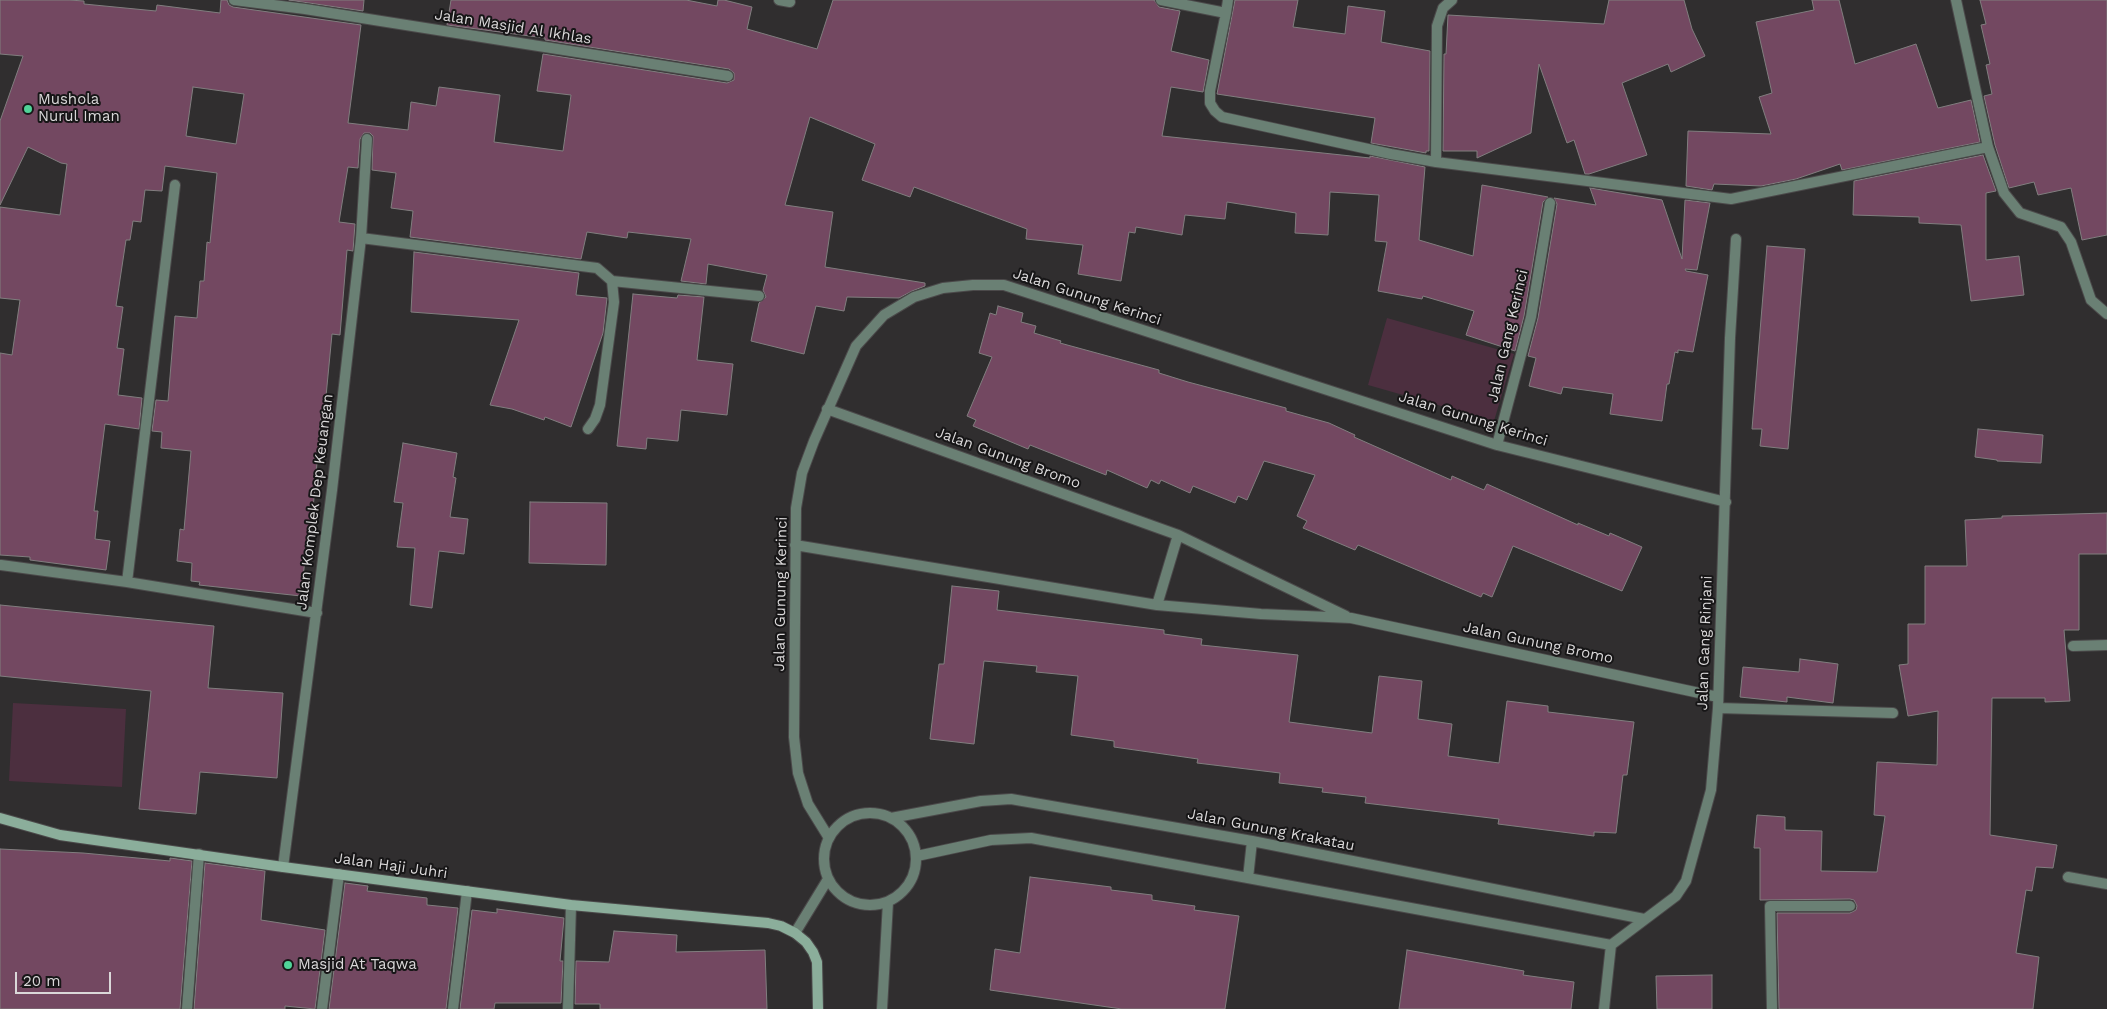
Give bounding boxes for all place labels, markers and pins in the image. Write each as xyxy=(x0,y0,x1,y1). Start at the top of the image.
place label: Mushola Nurul Iman xyxy=(38,91,120,126)
marker: Mushola Nurul Iman xyxy=(22,103,34,115)
place label: Masjid At Taqwa xyxy=(298,956,417,974)
marker: Masjid At Taqwa xyxy=(282,959,294,971)

